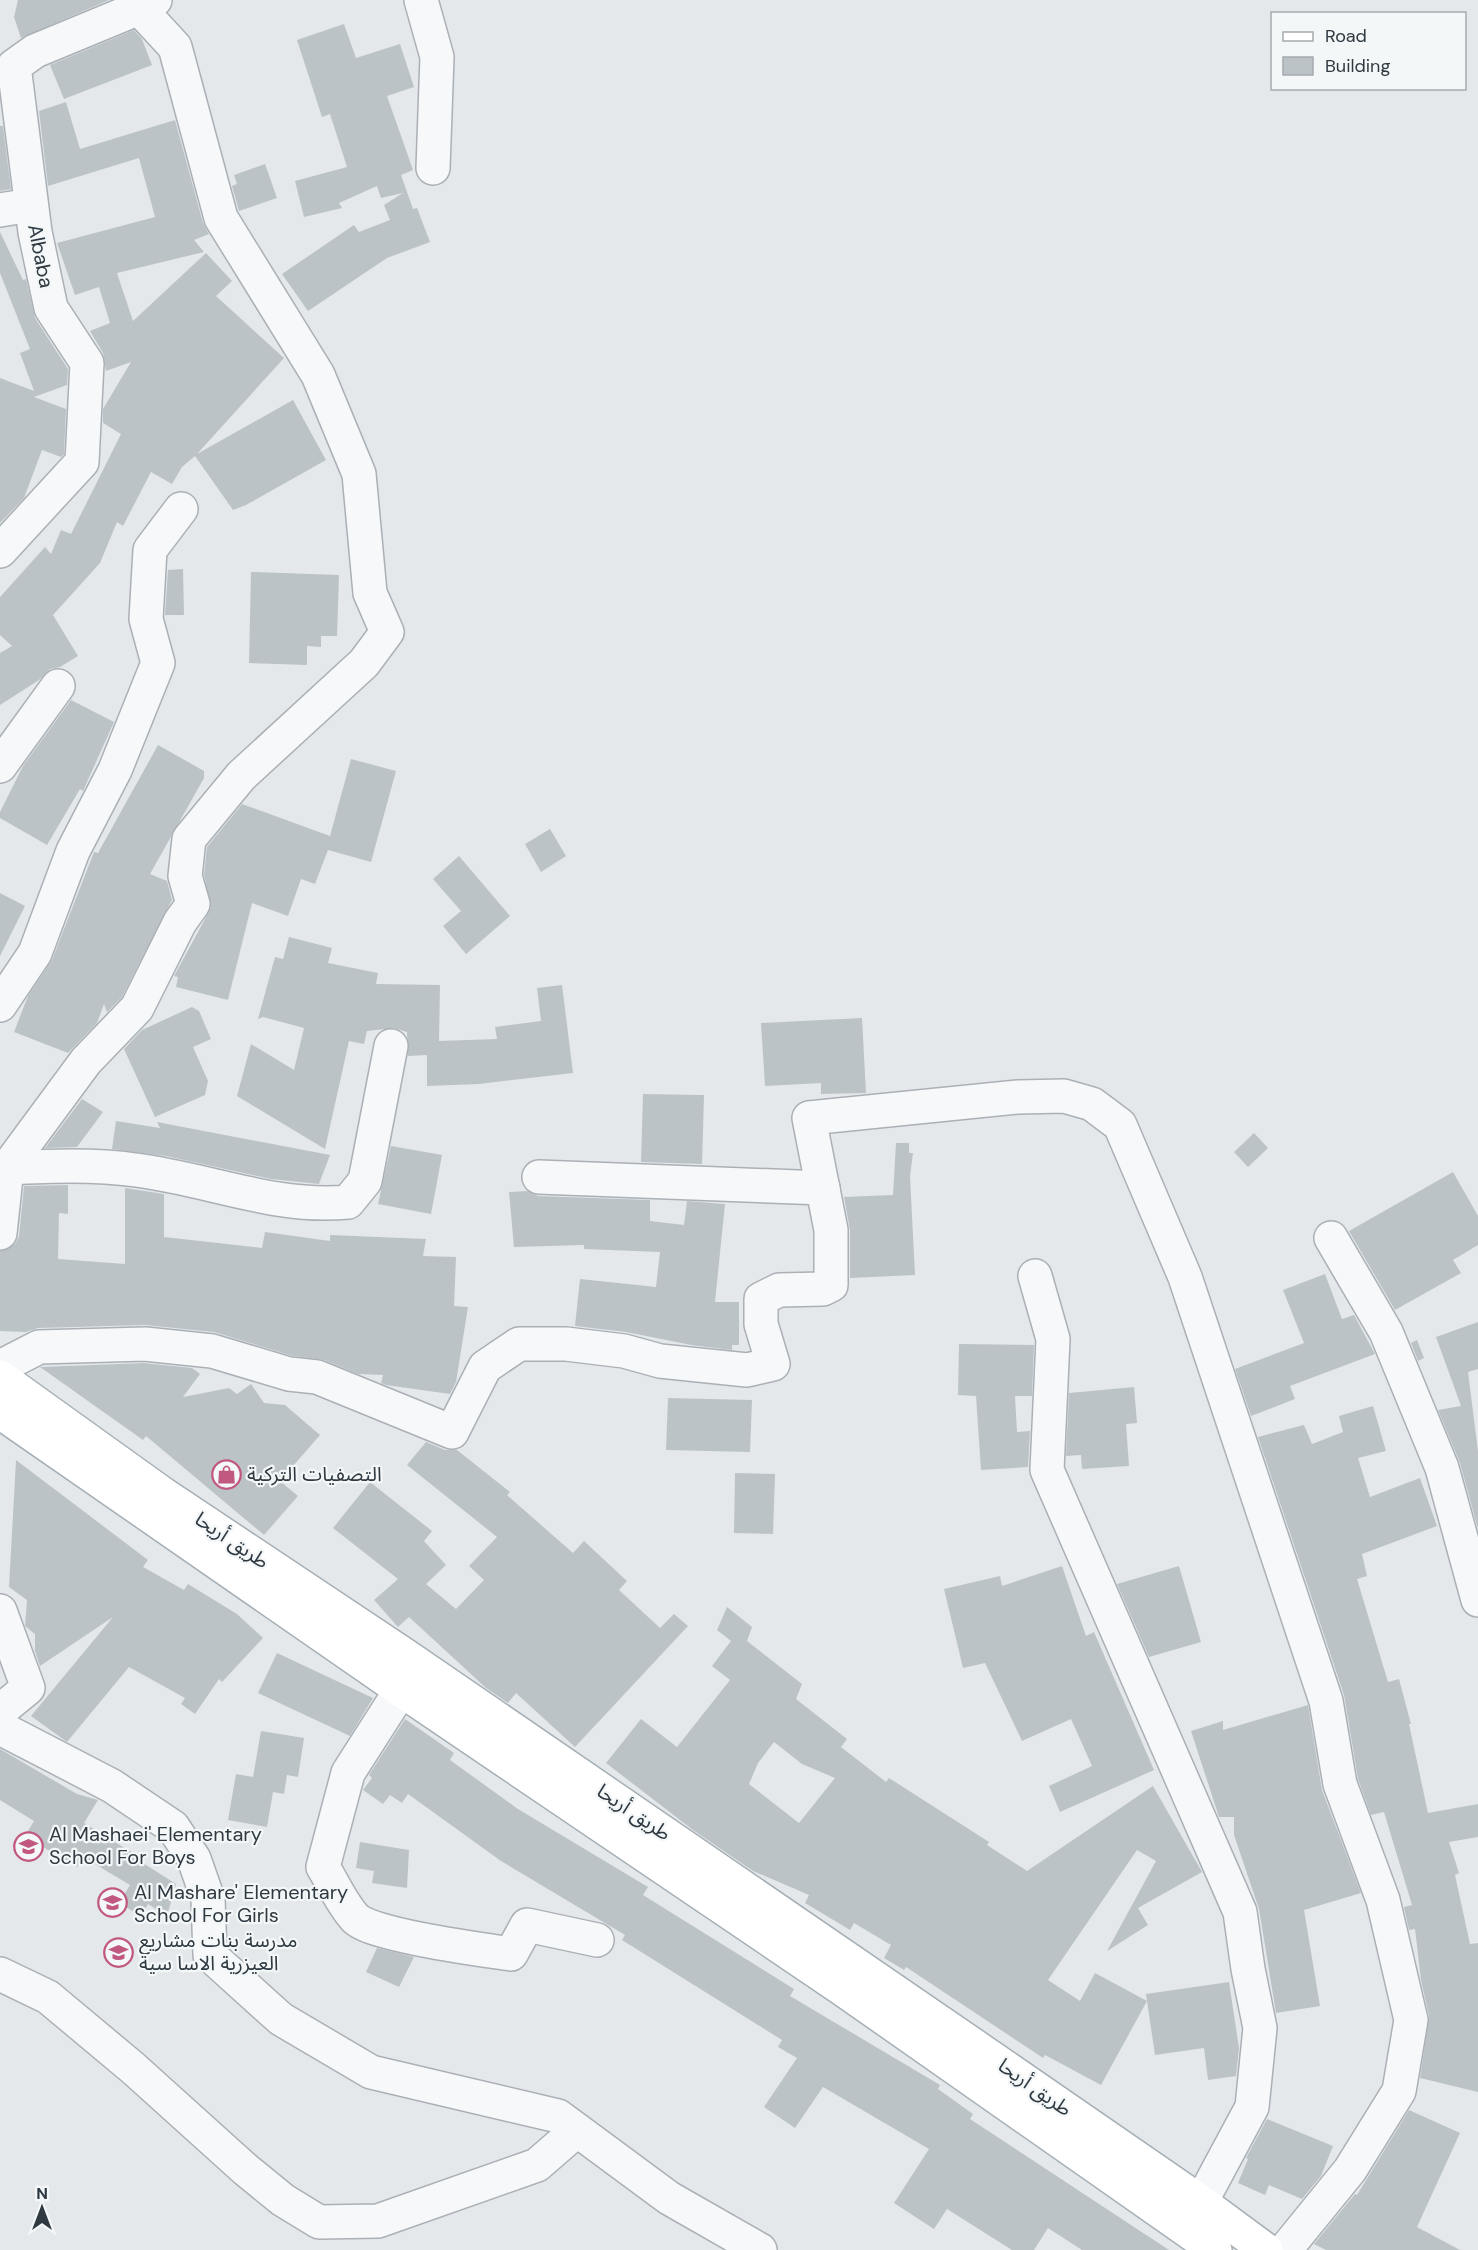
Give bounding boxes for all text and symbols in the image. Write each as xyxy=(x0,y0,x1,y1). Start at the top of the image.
legend xyxy=(1271,12,1466,90)
text: Road xyxy=(1325,24,1367,48)
text: Building xyxy=(1325,54,1390,78)
street label: Albaba xyxy=(22,222,60,290)
shop icon: التصفيات التركية xyxy=(210,1458,242,1490)
place label: التصفيات التركية xyxy=(247,1461,382,1487)
street label: طريق أريحا xyxy=(190,1506,274,1574)
street label: طريق أريحا xyxy=(592,1778,676,1846)
place label: Al Mashaei' Elementary School For Boys xyxy=(49,1821,262,1870)
school or university icon: Al Mashaei' Elementary School For Boys xyxy=(12,1830,44,1862)
place label: Al Mashare' Elementary School For Girls xyxy=(134,1879,348,1928)
school or university icon: Al Mashare' Elementary School For Girls xyxy=(97,1887,129,1919)
place label: مدرسة بنات مشاريع العيزرية الاسا سية xyxy=(139,1927,298,1976)
school or university icon: مدرسة بنات مشاريع العيزرية الاسا سية xyxy=(102,1936,134,1968)
street label: طريق أريحا xyxy=(993,2052,1077,2122)
north arrow xyxy=(12,2178,72,2238)
text: N xyxy=(36,2183,48,2204)

